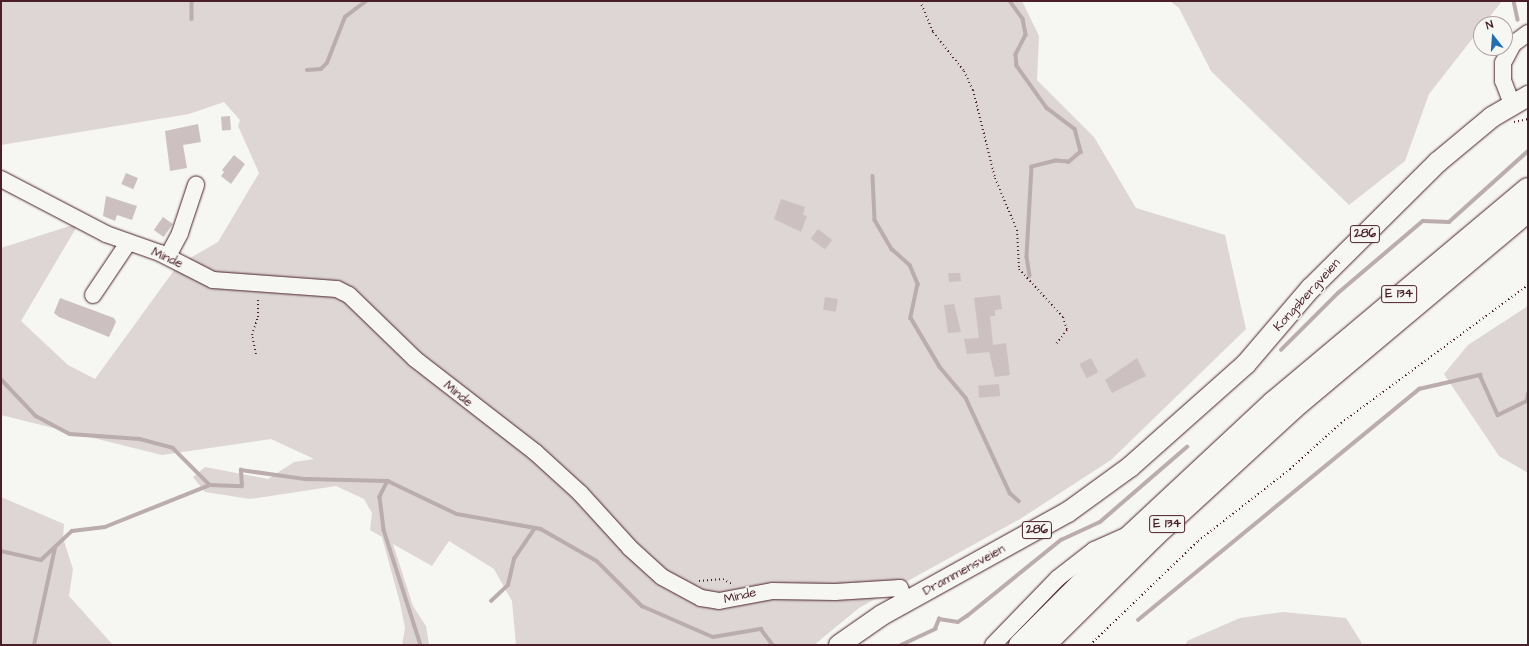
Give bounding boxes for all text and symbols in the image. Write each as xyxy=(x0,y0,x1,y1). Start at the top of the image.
north arrow xyxy=(1473,16,1513,56)
text: N xyxy=(1484,17,1495,33)
road number: 286 xyxy=(1349,224,1381,244)
street label: Minde xyxy=(149,244,185,272)
street label: Kongsbergveien xyxy=(1270,255,1344,335)
road number: E 134 xyxy=(1381,284,1417,304)
street label: Minde xyxy=(440,378,476,410)
road number: E 134 xyxy=(1149,514,1185,534)
road number: 286 xyxy=(1021,520,1053,540)
street label: Drammensveien xyxy=(920,541,1008,599)
street label: Minde xyxy=(722,585,758,607)

